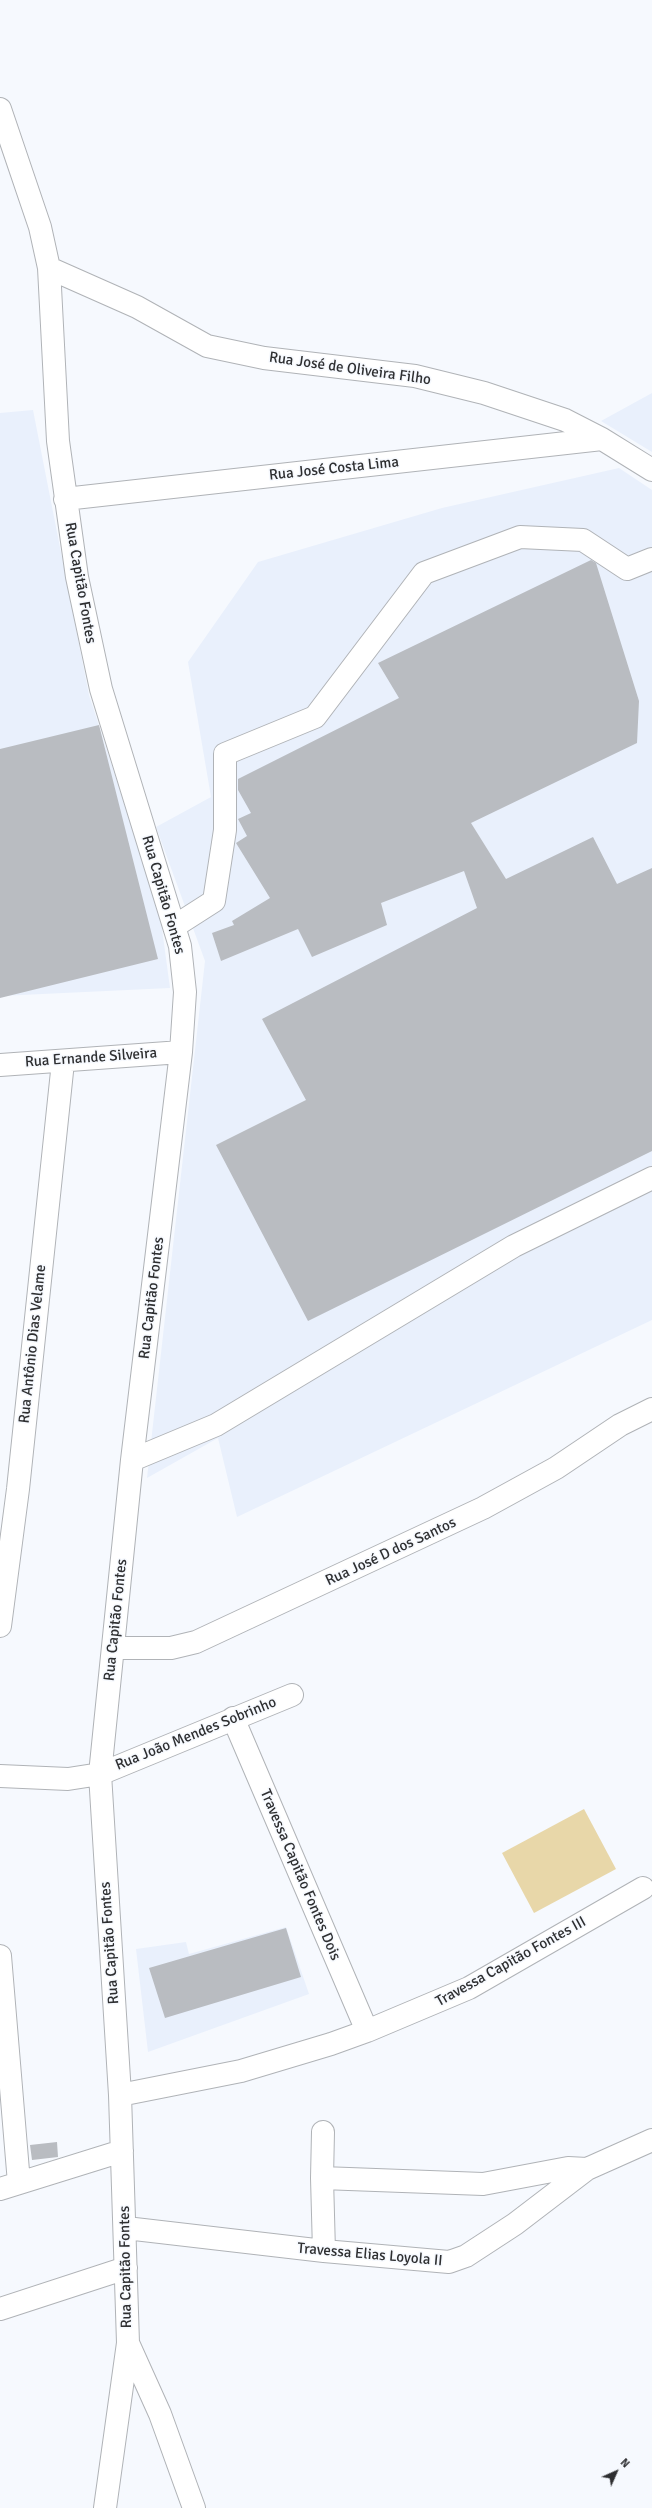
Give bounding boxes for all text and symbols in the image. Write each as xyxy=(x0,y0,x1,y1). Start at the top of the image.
street label: Rua José de Oliveira Filho xyxy=(268,349,432,389)
street label: Rua José Costa Lima xyxy=(268,453,400,485)
street label: Rua Capitão Fontes xyxy=(60,521,100,645)
street label: Rua Capitão Fontes xyxy=(137,834,189,956)
street label: Rua Ernande Silveira xyxy=(24,1044,158,1072)
street label: Rua Capitão Fontes xyxy=(136,1236,168,1360)
street label: Rua Antônio Dias Velame xyxy=(16,1264,50,1424)
street label: Rua José D dos Santos xyxy=(323,1514,459,1590)
street label: Rua Capitão Fontes xyxy=(101,1558,131,1682)
street label: Rua João Mendes Sobrinho xyxy=(113,1693,279,1775)
street label: Travessa Capitão Fontes Dois xyxy=(256,1787,344,1963)
street label: Rua Capitão Fontes xyxy=(97,1881,123,2005)
street label: Travessa Capitão Fontes III xyxy=(433,1913,589,2011)
street label: Rua Capitão Fontes xyxy=(116,2205,136,2329)
street label: Travessa Elias Loyola II xyxy=(297,2240,443,2270)
north arrow xyxy=(596,2452,636,2492)
text: N xyxy=(618,2456,632,2470)

